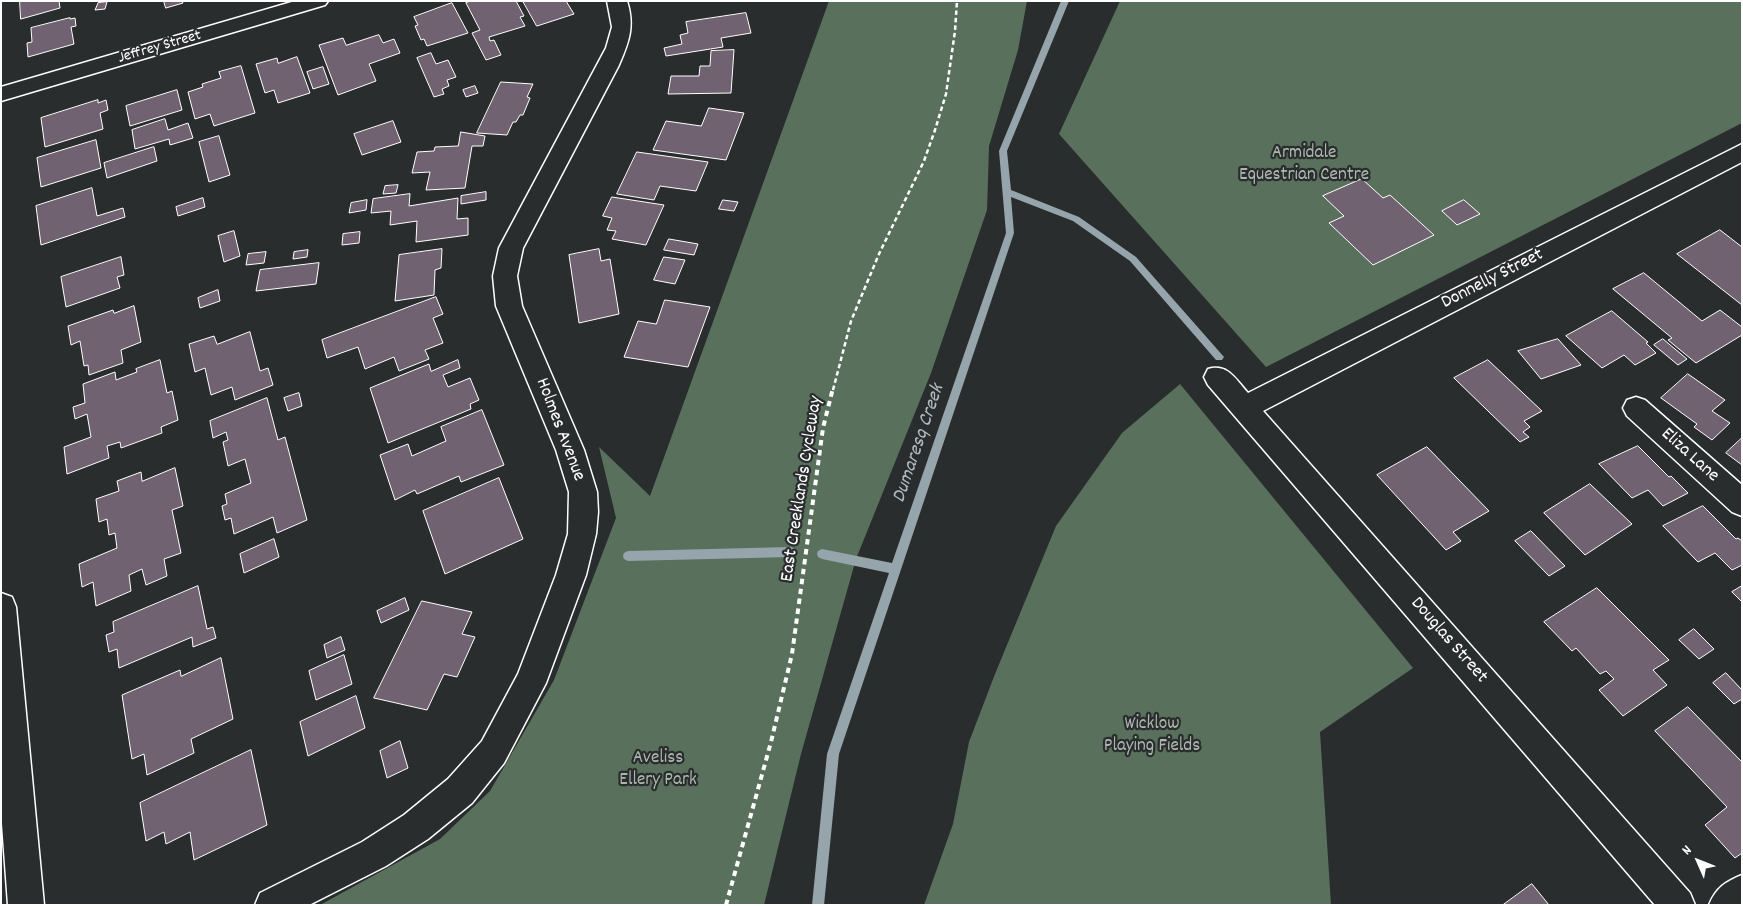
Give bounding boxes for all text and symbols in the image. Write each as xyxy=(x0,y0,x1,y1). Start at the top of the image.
street label: Jeffrey Street xyxy=(116,27,204,69)
park label: Armidale Equestrian Centre xyxy=(1239,143,1369,187)
street label: Donnelly Street xyxy=(1438,245,1548,315)
street label: Holmes Avenue xyxy=(529,375,589,485)
water label: Dumaresq Creek xyxy=(889,382,951,506)
street label: East Creeklands Cycleway xyxy=(777,394,829,584)
street label: Eliza Lane xyxy=(1655,424,1723,488)
street label: Douglas Street xyxy=(1404,593,1492,689)
park label: Wicklow Playing Fields xyxy=(1104,714,1200,758)
park label: Aveliss Ellery Park xyxy=(619,748,697,792)
north arrow xyxy=(1673,836,1723,886)
text: N xyxy=(1678,841,1697,860)

